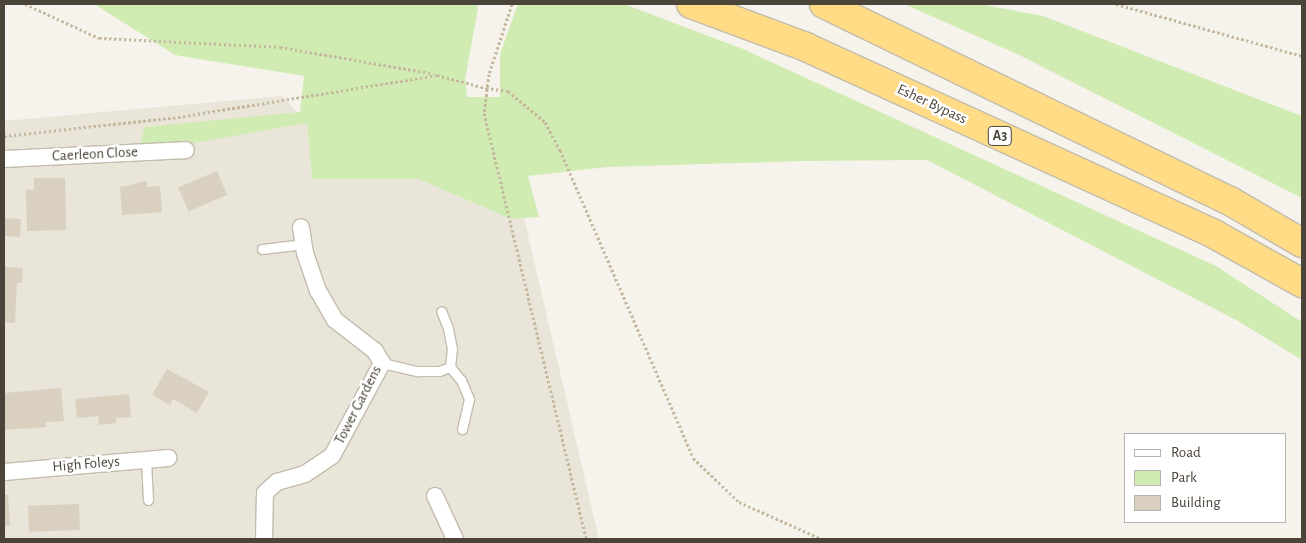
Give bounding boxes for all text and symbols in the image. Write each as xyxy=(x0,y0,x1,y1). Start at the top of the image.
street label: Esher Bypass xyxy=(894,80,970,128)
road number: A3 xyxy=(988,124,1012,148)
street label: Caerleon Close xyxy=(52,143,138,165)
street label: Tower Gardens xyxy=(330,363,386,447)
legend xyxy=(1124,433,1286,523)
text: Road xyxy=(1171,445,1201,460)
street label: High Foleys xyxy=(52,452,120,476)
text: Park xyxy=(1171,470,1197,485)
text: Building xyxy=(1171,495,1221,510)

